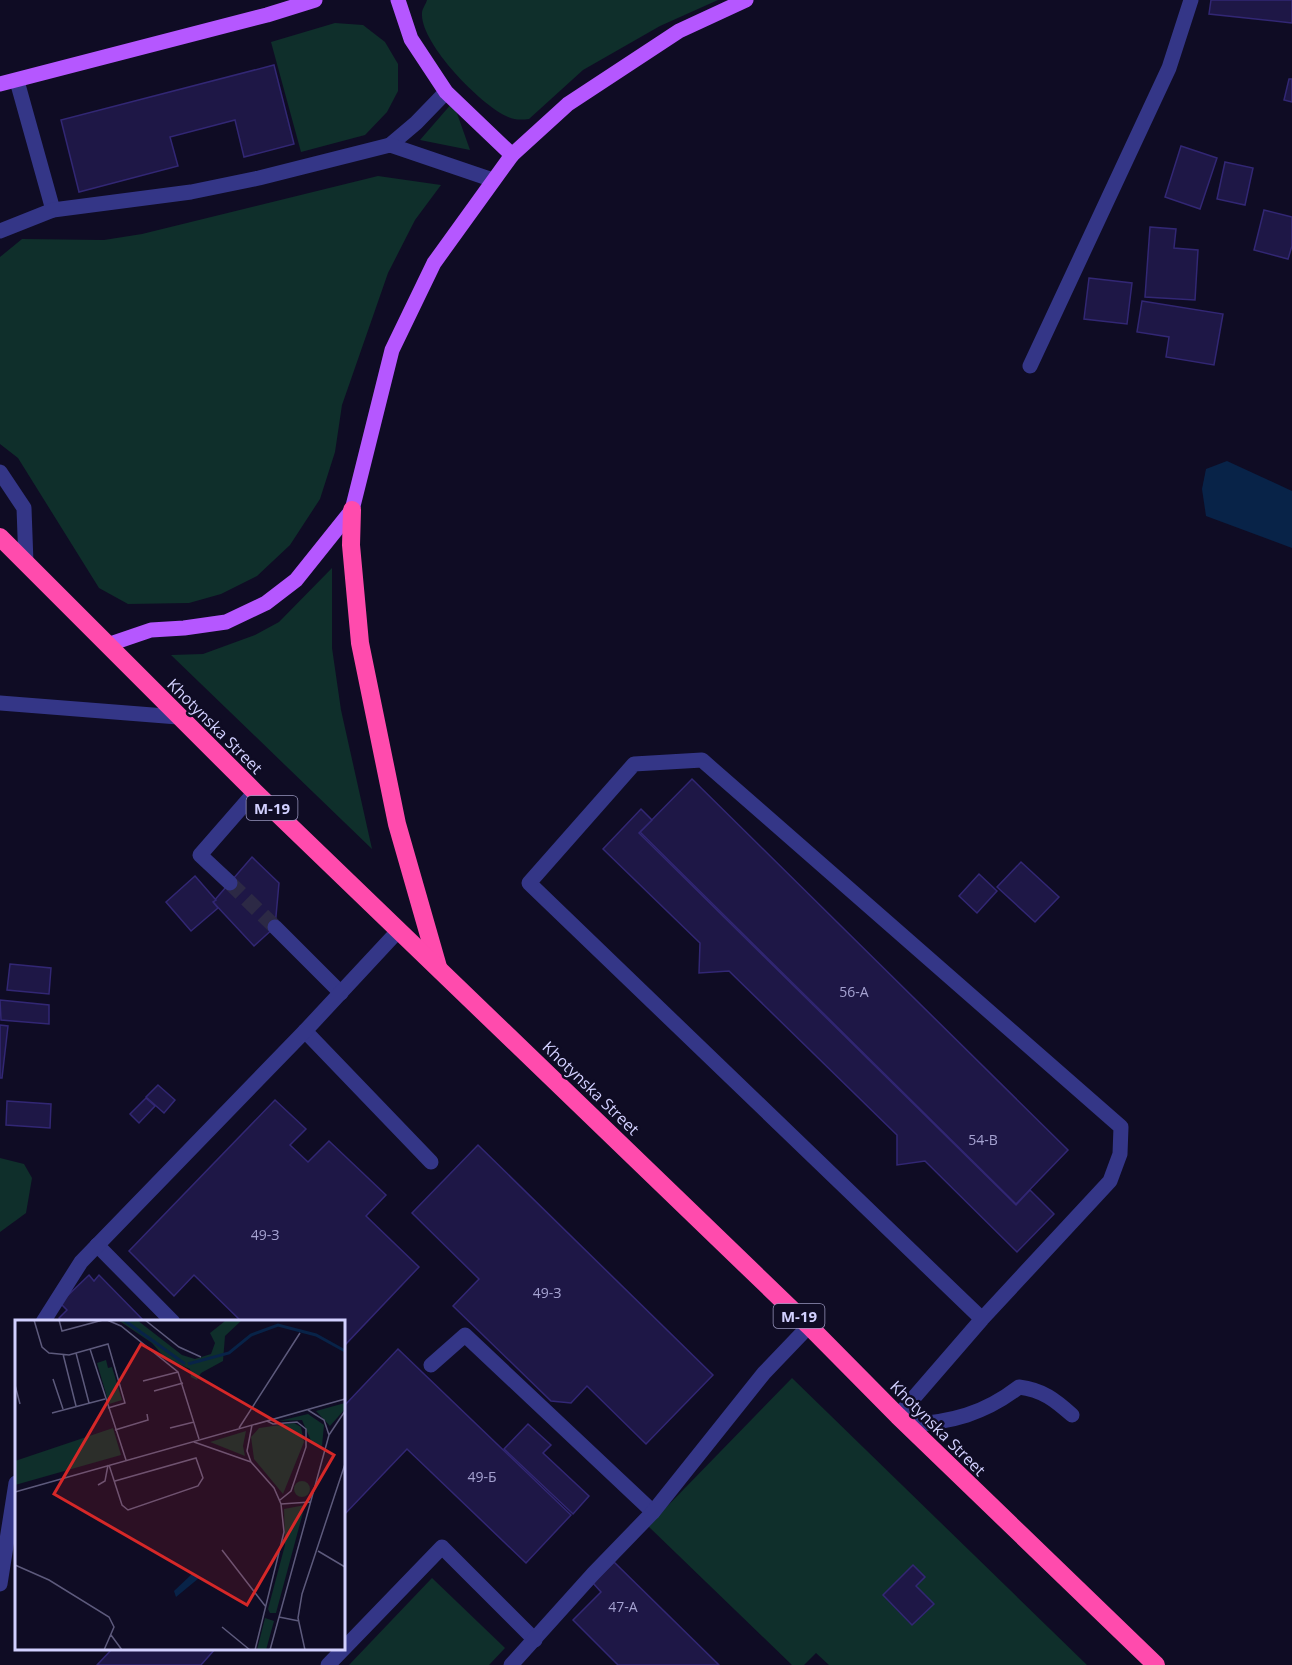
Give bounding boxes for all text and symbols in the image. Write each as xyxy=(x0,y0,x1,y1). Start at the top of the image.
street label: Khotynska Street xyxy=(162,673,268,779)
road number: М-19 xyxy=(246,796,298,820)
house number: 56-А xyxy=(839,982,869,1001)
street label: Khotynska Street xyxy=(538,1036,644,1140)
house number: 54-В xyxy=(968,1130,998,1149)
house number: 49-З xyxy=(251,1225,279,1244)
house number: 49-З xyxy=(533,1283,561,1302)
road number: М-19 xyxy=(774,1304,824,1328)
inset map xyxy=(15,1320,345,1650)
street label: Khotynska Street xyxy=(885,1375,991,1481)
house number: 49-Б xyxy=(467,1467,497,1486)
house number: 47-А xyxy=(608,1597,638,1616)

